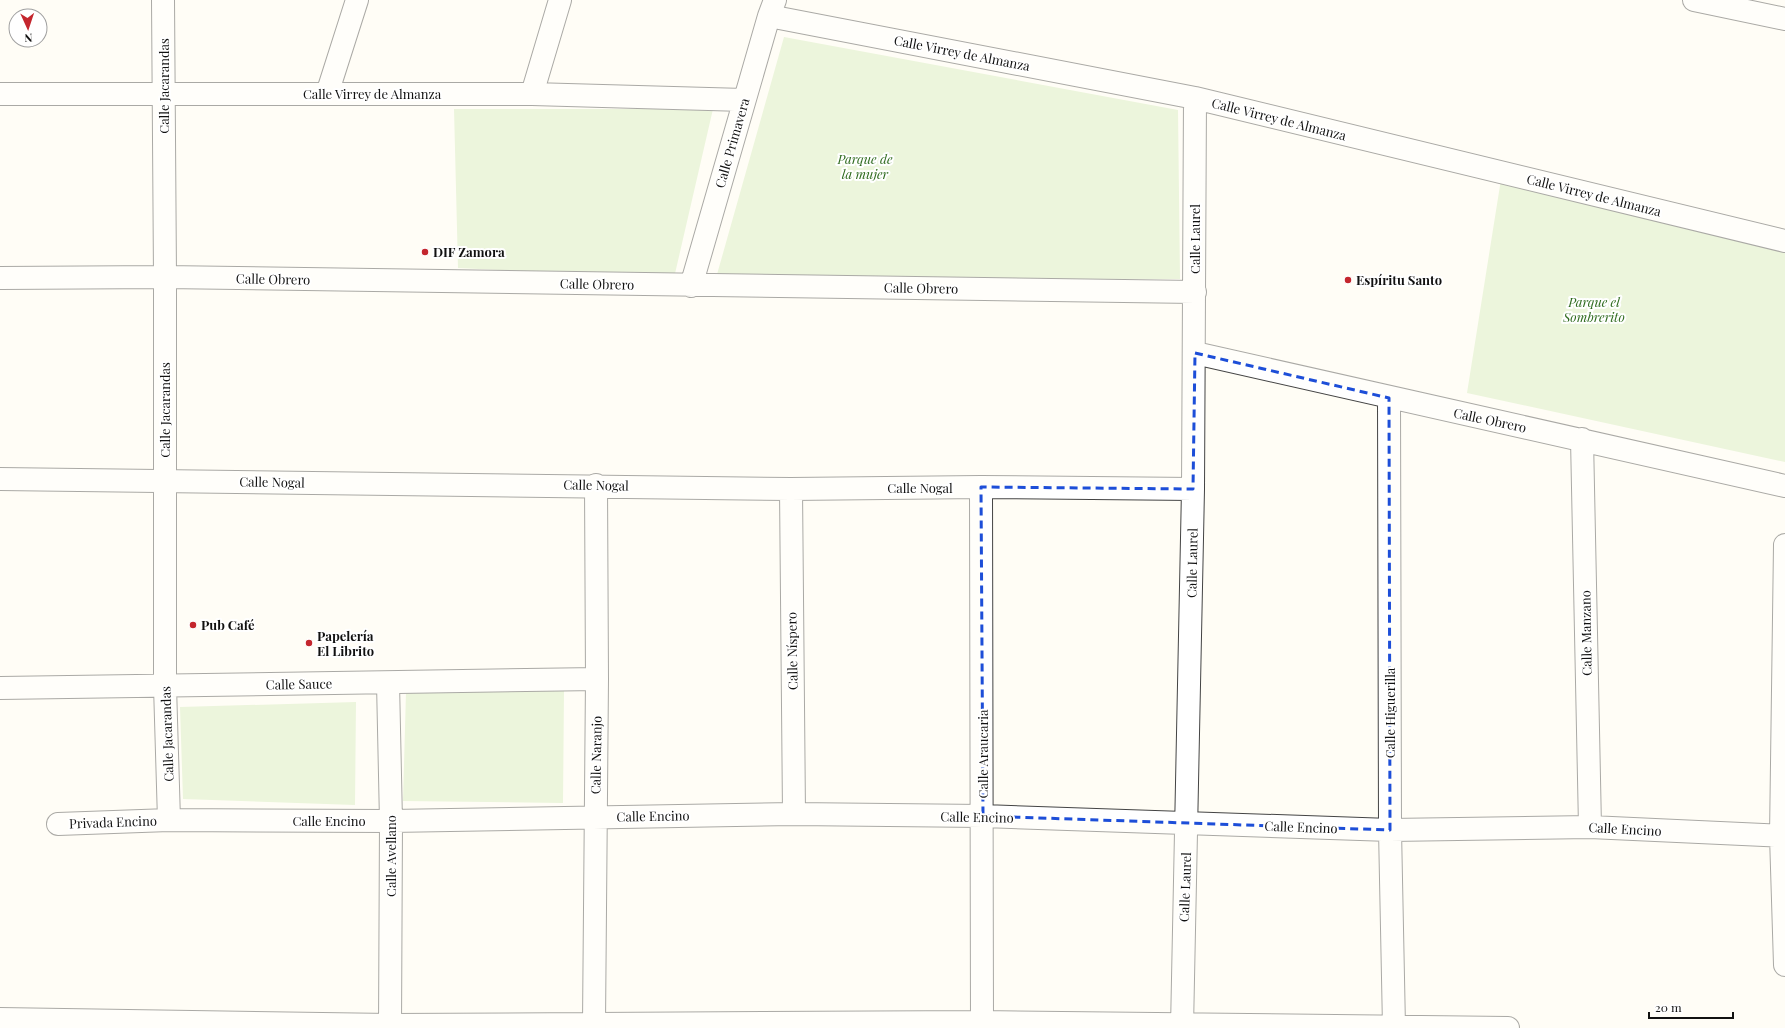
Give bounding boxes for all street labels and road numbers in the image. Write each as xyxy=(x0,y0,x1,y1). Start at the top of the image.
street label: Calle Virrey de Almanza xyxy=(893,31,1032,74)
street label: Calle Jacarandas xyxy=(155,38,172,134)
street label: Calle Virrey de Almanza xyxy=(303,85,442,102)
street label: Calle Virrey de Almanza xyxy=(1210,94,1349,144)
street label: Calle Primavera xyxy=(711,95,753,190)
street label: Calle Virrey de Almanza xyxy=(1525,170,1664,220)
street label: Calle Laurel xyxy=(1186,204,1203,274)
street label: Calle Obrero xyxy=(236,269,310,288)
street label: Calle Obrero xyxy=(560,274,634,293)
street label: Calle Obrero xyxy=(884,278,958,297)
street label: Calle Jacarandas xyxy=(156,362,173,458)
street label: Calle Obrero xyxy=(1452,403,1528,436)
street label: Calle Nogal xyxy=(239,472,305,491)
street label: Calle Nogal xyxy=(563,475,629,494)
street label: Calle Nogal xyxy=(887,479,953,496)
street label: Calle Laurel xyxy=(1182,528,1201,598)
street label: Calle Manzano xyxy=(1576,590,1595,676)
street label: Calle Níspero xyxy=(782,612,801,690)
street label: Calle Higuerilla xyxy=(1381,667,1398,758)
street label: Calle Sauce xyxy=(266,674,333,693)
street label: Calle Jacarandas xyxy=(156,686,177,782)
street label: Calle Araucaria xyxy=(974,709,991,798)
street label: Calle Naranjo xyxy=(586,716,605,794)
street label: Calle Encino xyxy=(616,806,690,825)
street label: Calle Encino xyxy=(940,807,1014,826)
street label: Privada Encino xyxy=(69,811,157,832)
street label: Calle Encino xyxy=(292,812,366,829)
street label: Calle Avellano xyxy=(382,815,399,897)
street label: Calle Encino xyxy=(1264,817,1338,836)
street label: Calle Encino xyxy=(1588,818,1662,839)
street label: Calle Laurel xyxy=(1175,851,1194,922)

